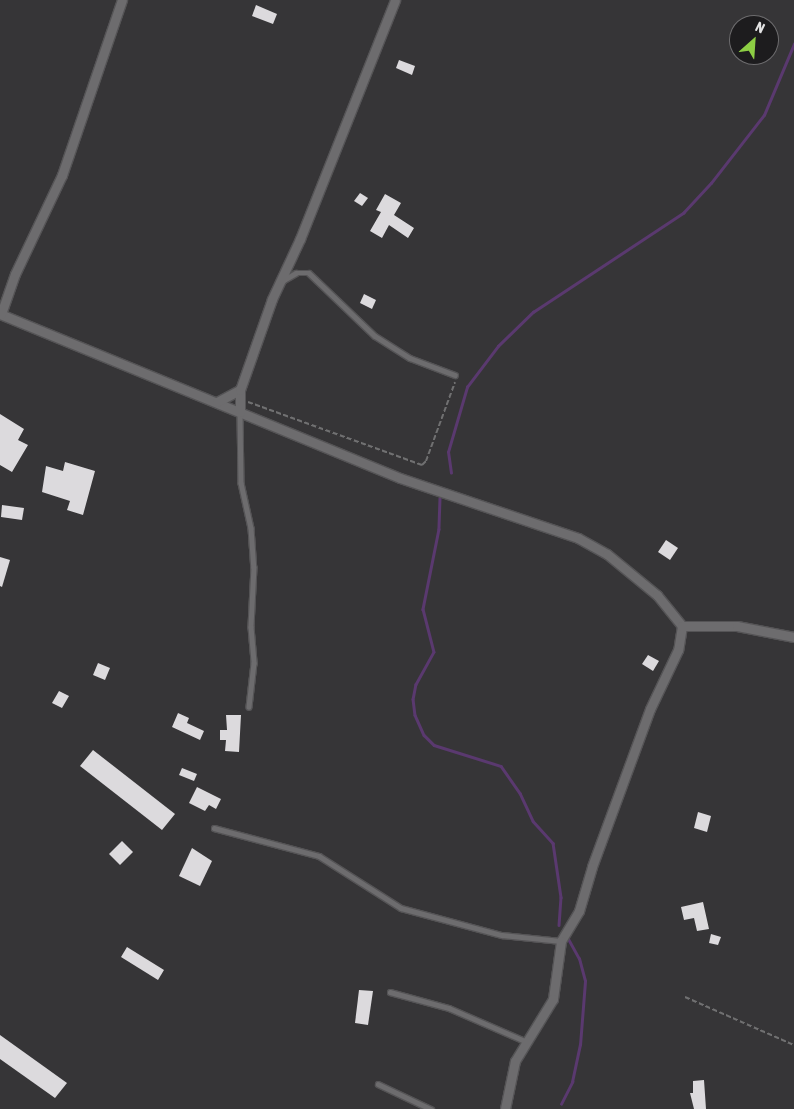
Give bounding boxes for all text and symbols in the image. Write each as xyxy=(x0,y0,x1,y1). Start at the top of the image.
north arrow xyxy=(729,15,779,65)
text: N xyxy=(753,18,767,36)

